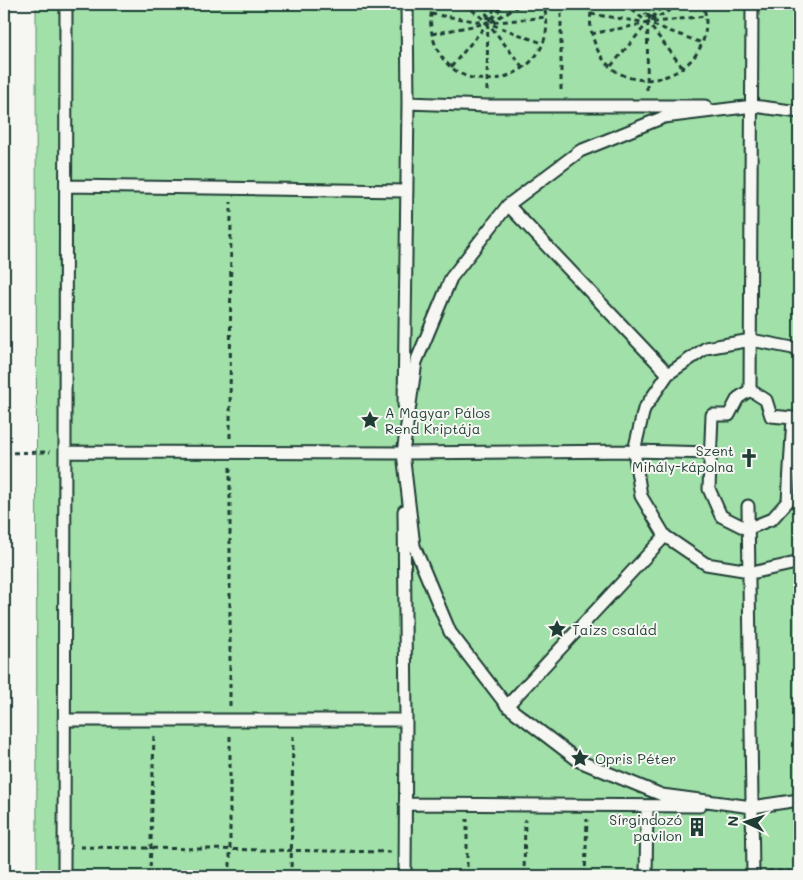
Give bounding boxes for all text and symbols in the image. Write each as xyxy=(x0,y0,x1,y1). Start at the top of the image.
place label: A Magyar Pálos Rend Kriptája xyxy=(385,403,491,438)
place icon: A Magyar Pálos Rend Kriptája xyxy=(359,409,381,431)
place label: Szent Mihály-kápolna xyxy=(632,441,734,476)
church icon: Szent Mihály-kápolna xyxy=(738,447,760,469)
place icon: Taizs család xyxy=(546,618,568,640)
place label: Taizs család xyxy=(572,620,657,639)
place icon: Opris Péter xyxy=(569,747,591,769)
place label: Opris Péter xyxy=(595,749,676,768)
north arrow xyxy=(720,798,770,848)
place label: Sírgindozó pavilon xyxy=(609,810,682,845)
text: N xyxy=(723,815,742,827)
building icon: Sírgindozó pavilon xyxy=(686,816,708,838)

